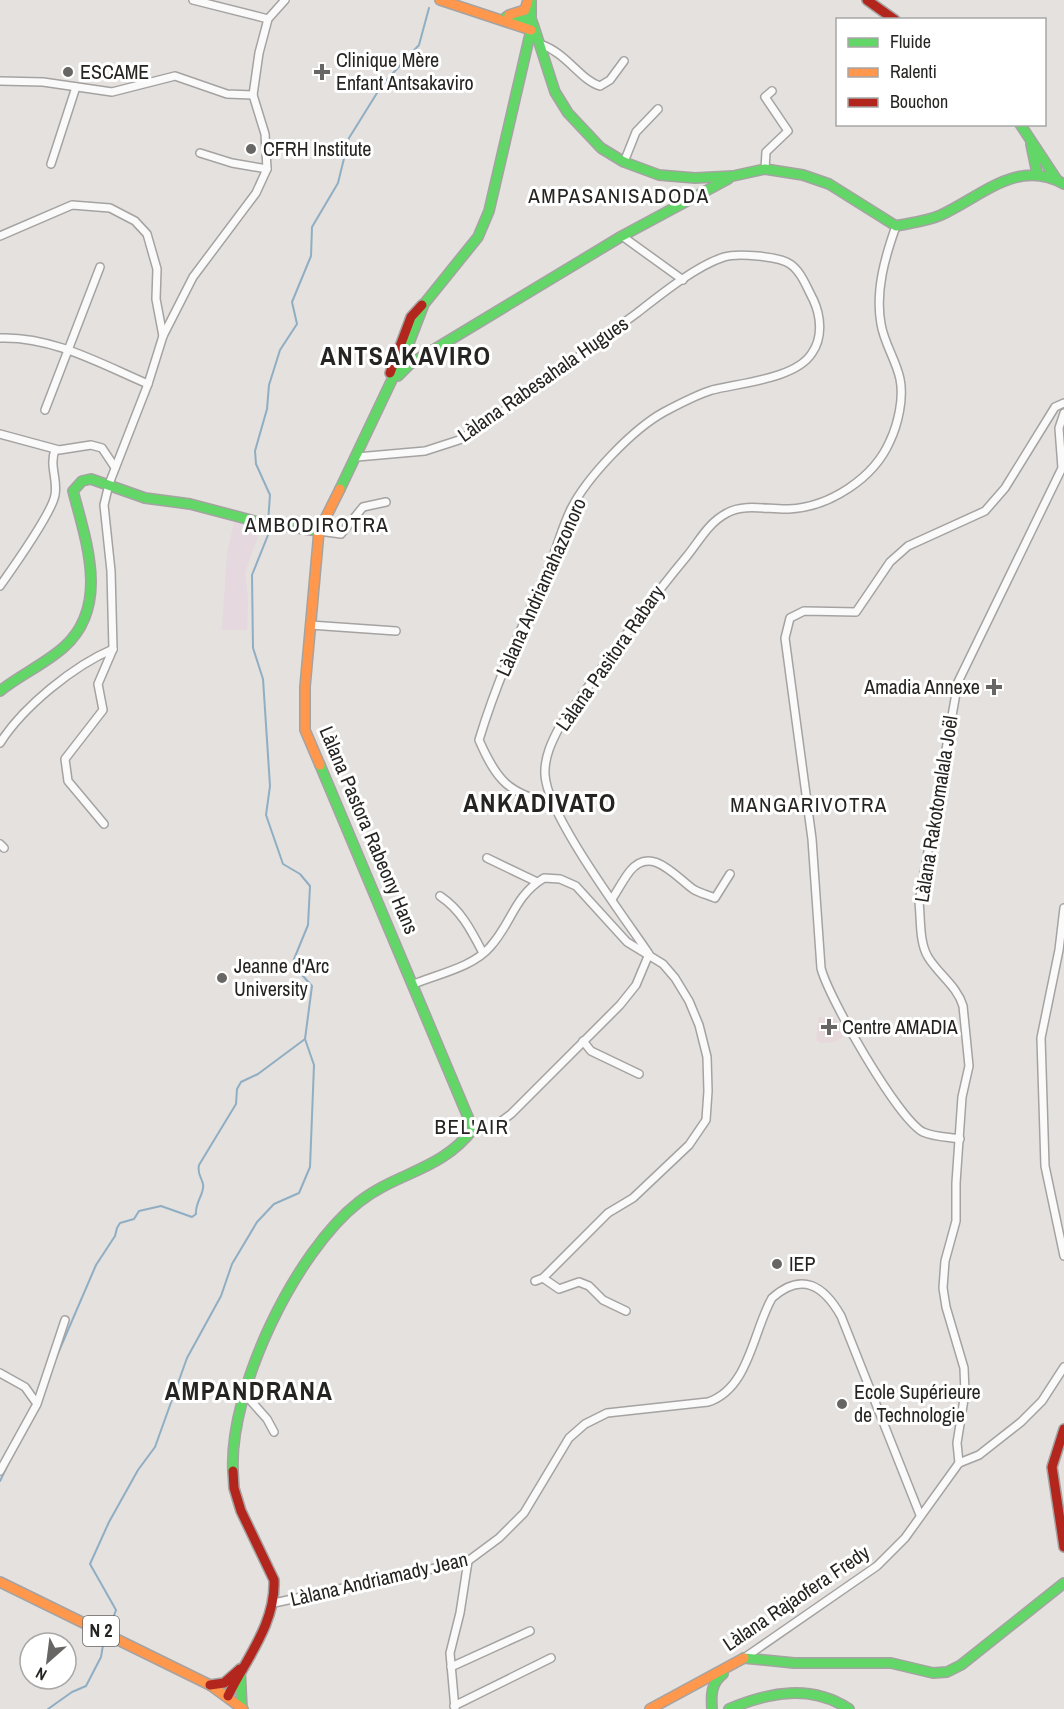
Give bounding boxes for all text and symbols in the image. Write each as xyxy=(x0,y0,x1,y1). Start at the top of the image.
legend xyxy=(836,18,1046,126)
text: Fluide xyxy=(890,29,931,54)
place label: Clinique Mère Enfant Antsakaviro xyxy=(336,46,474,96)
place label: ESCAME xyxy=(80,58,149,85)
text: Ralenti xyxy=(890,59,937,84)
marker: Clinique Mère Enfant Antsakaviro xyxy=(313,63,331,81)
marker: ESCAME xyxy=(61,65,75,79)
text: Bouchon xyxy=(890,89,948,114)
place label: CFRH Institute xyxy=(263,135,371,162)
marker: CFRH Institute xyxy=(244,142,258,156)
district label: AMPASANISADODA xyxy=(527,181,710,210)
street label: Làlana Rabesahala Hugues xyxy=(452,309,633,448)
district label: ANTSAKAVIRO xyxy=(320,338,492,373)
street label: Làlana Andriamahazonoro xyxy=(489,493,592,680)
district label: AMBODIROTRA xyxy=(244,510,389,539)
street label: Làlana Pasitora Rabary xyxy=(549,579,671,736)
place label: Amadia Annexe xyxy=(863,673,980,700)
marker: Amadia Annexe xyxy=(985,678,1003,696)
street label: Làlana Rakotomalala Joël xyxy=(907,714,964,904)
street label: Làlana Pastora Rabeony Hans xyxy=(313,722,426,938)
district label: ANKADIVATO xyxy=(463,785,617,820)
district label: MANGARIVOTRA xyxy=(730,790,888,819)
place label: Jeanne d'Arc University xyxy=(234,952,329,1002)
marker: Jeanne d'Arc University xyxy=(215,971,229,985)
place label: Centre AMADIA xyxy=(842,1013,958,1040)
marker: Centre AMADIA xyxy=(820,1018,838,1036)
district label: BEL'AIR xyxy=(434,1112,510,1141)
place label: IEP xyxy=(789,1250,816,1277)
marker: IEP xyxy=(770,1257,784,1271)
district label: AMPANDRANA xyxy=(165,1373,333,1408)
place label: Ecole Supérieure de Technologie xyxy=(854,1378,981,1428)
marker: Ecole Supérieure de Technologie xyxy=(835,1397,849,1411)
street label: Làlana Rajaofera Fredy xyxy=(717,1538,875,1657)
street label: Làlana Andriamady Jean xyxy=(287,1545,470,1612)
road number: N 2 xyxy=(83,1616,119,1646)
north arrow xyxy=(18,1631,78,1691)
text: N xyxy=(32,1662,50,1686)

